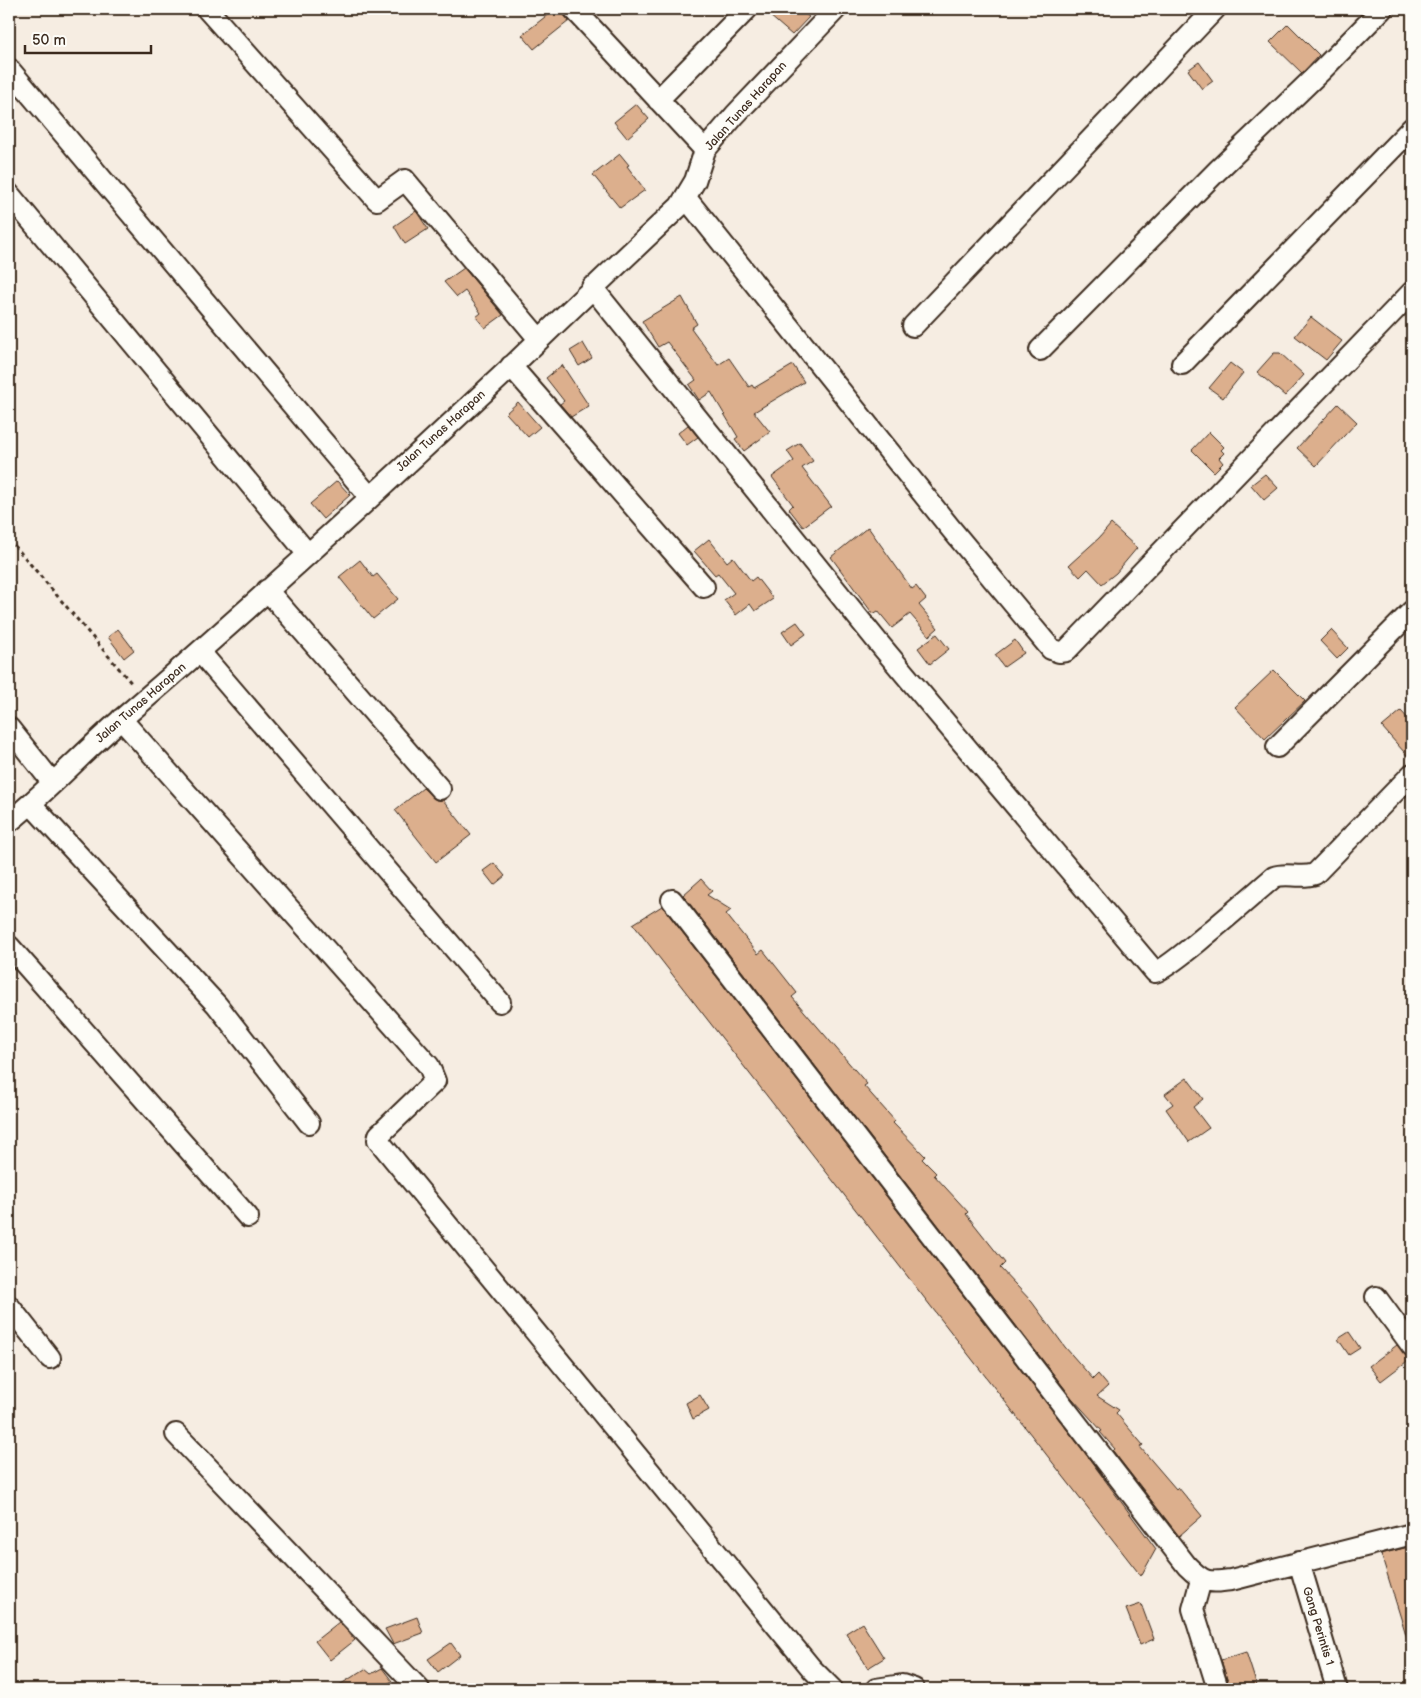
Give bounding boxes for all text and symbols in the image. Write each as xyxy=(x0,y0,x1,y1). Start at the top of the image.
scale bar xyxy=(25,22,151,54)
text: 50 m xyxy=(32,31,66,50)
street label: Jalan Tunas Harapan xyxy=(702,58,790,154)
street label: Jalan Tunas Harapan xyxy=(393,387,489,475)
street label: Jalan Tunas Harapan xyxy=(93,660,189,746)
street label: Gang Perintis 1 xyxy=(1299,1585,1337,1667)

